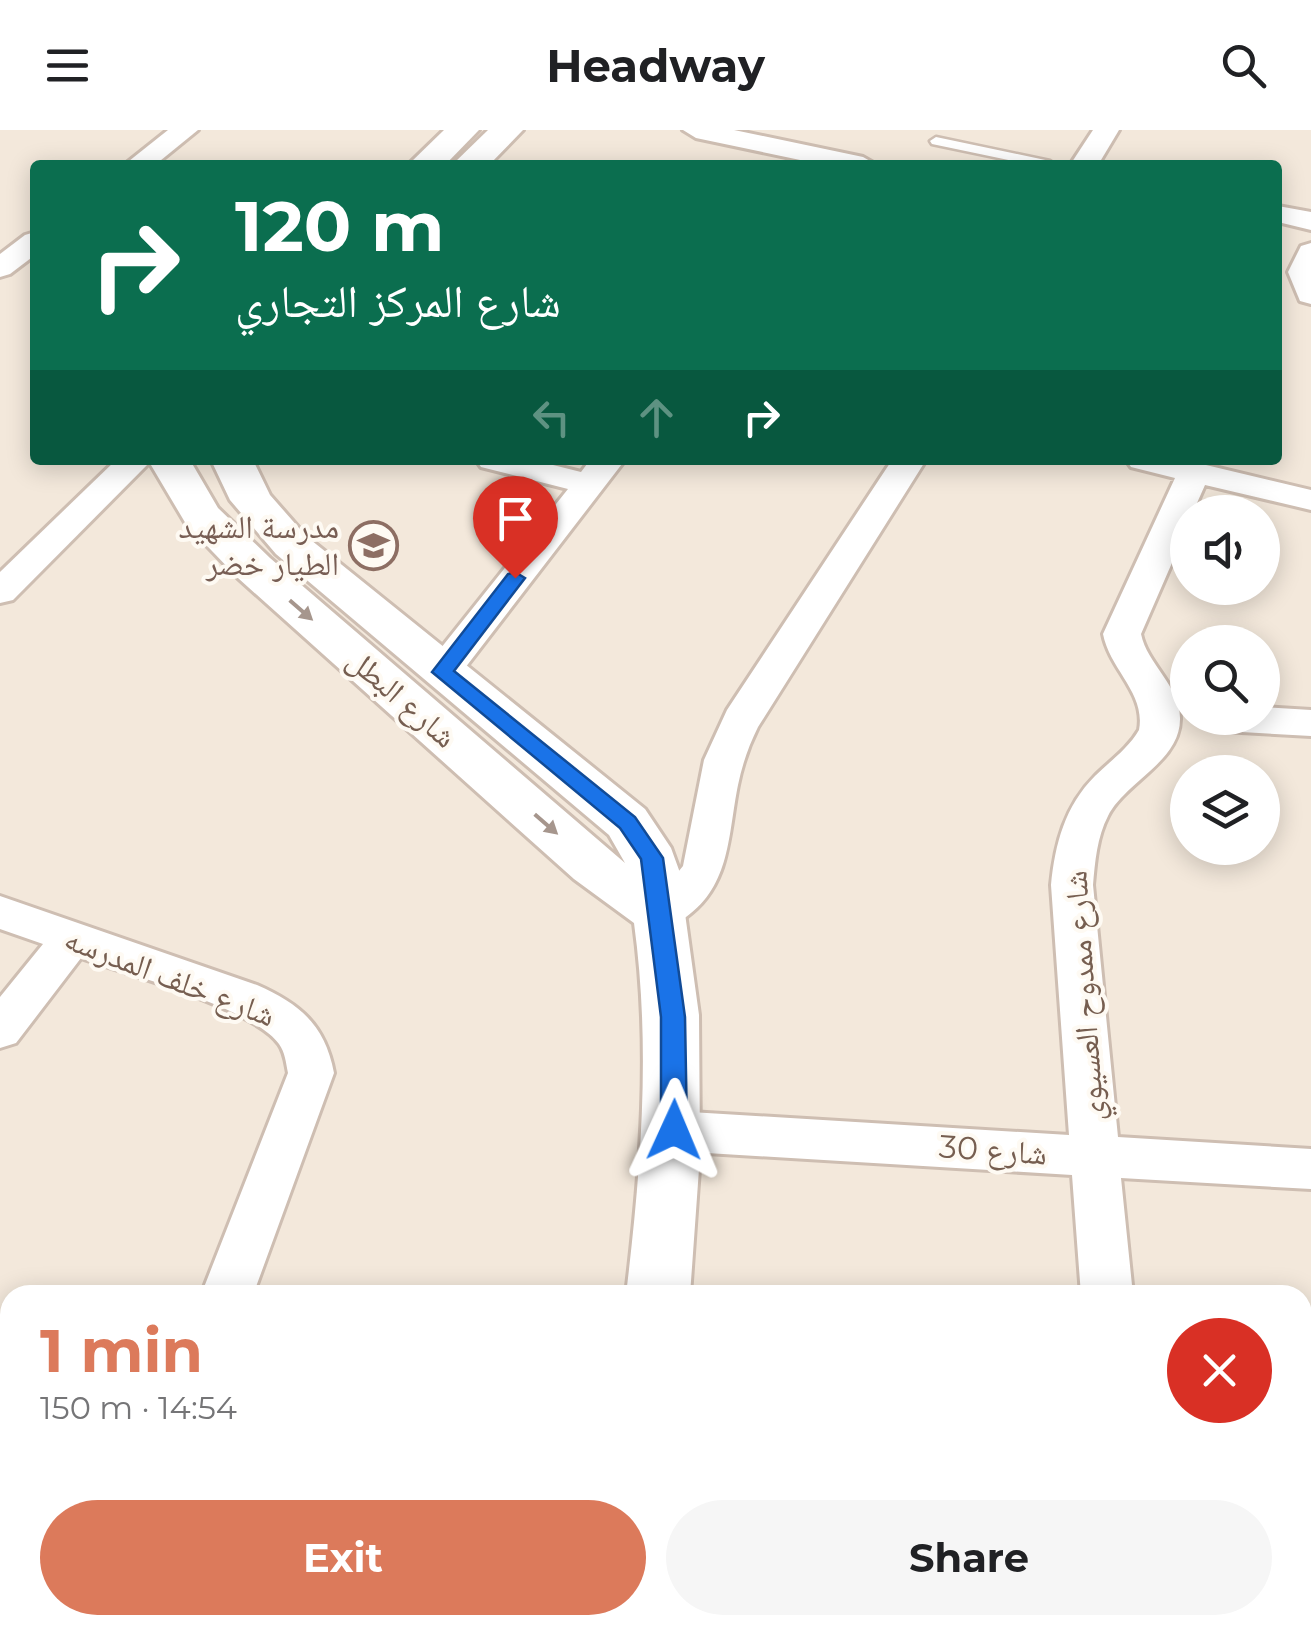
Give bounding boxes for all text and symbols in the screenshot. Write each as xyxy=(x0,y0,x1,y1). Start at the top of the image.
icon: menu xyxy=(40,38,95,93)
text: Headway xyxy=(546,38,765,93)
icon: search xyxy=(1216,38,1271,93)
text: 120 m xyxy=(235,183,445,269)
icon: right xyxy=(70,200,200,330)
text: شارع المركز التجاري xyxy=(235,273,561,328)
icon: left xyxy=(524,390,579,445)
icon: ahead xyxy=(629,390,684,445)
icon: right xyxy=(734,390,789,445)
pin xyxy=(473,476,558,579)
icon: arrive xyxy=(488,491,543,546)
map controls xyxy=(1170,495,1280,865)
button: sound xyxy=(1170,495,1280,605)
place label: مدرسة الشهيد الطيار خضر xyxy=(178,507,339,583)
school or university icon: مدرسة الشهيد الطيار خضر xyxy=(348,519,400,571)
one-way arrow xyxy=(289,599,314,621)
button: search xyxy=(1170,625,1280,735)
street label: شارع البطل xyxy=(339,640,465,756)
button: layers xyxy=(1170,755,1280,865)
one-way arrow xyxy=(533,813,558,835)
street label: شارع ممدوح العسيوي xyxy=(1055,869,1118,1123)
street label: شارع خلف المدرسه xyxy=(59,918,281,1036)
position arrow xyxy=(622,1078,726,1182)
street label: شارع 30 xyxy=(938,1126,1048,1174)
text: 1 min xyxy=(40,1314,203,1387)
button: close xyxy=(1167,1318,1272,1423)
text: 150 m · 14:54 xyxy=(40,1388,237,1427)
button: Exit xyxy=(40,1500,646,1615)
button: Share xyxy=(666,1500,1272,1615)

